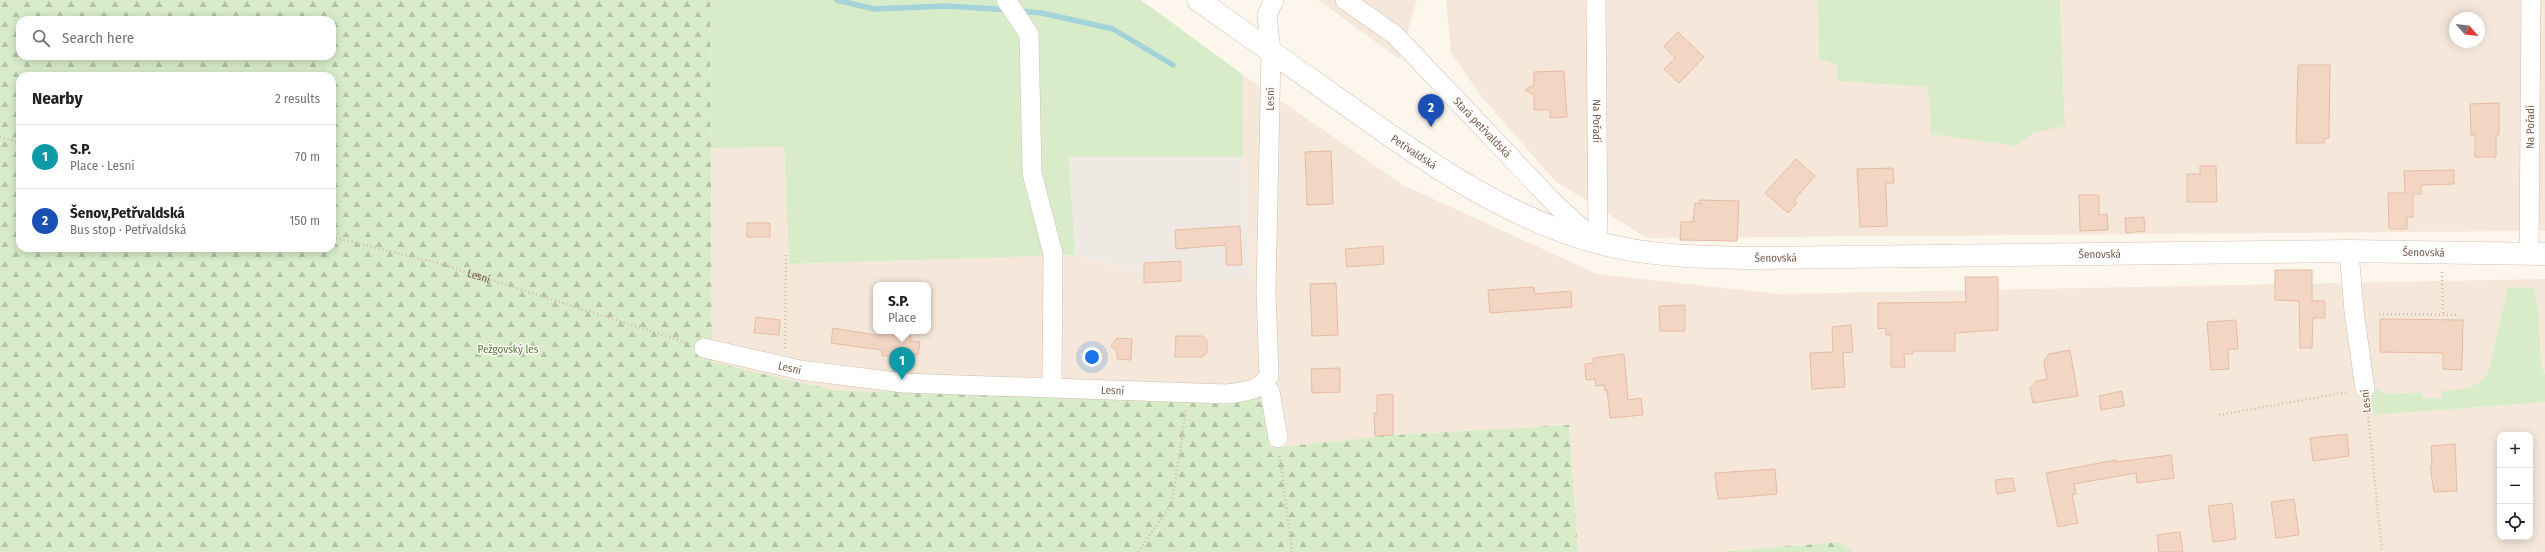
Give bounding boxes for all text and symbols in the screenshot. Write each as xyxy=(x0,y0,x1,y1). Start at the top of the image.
north arrow xyxy=(2449,12,2485,48)
search box xyxy=(16,16,336,60)
icon: search xyxy=(30,27,52,49)
text: Search here xyxy=(62,29,134,47)
street label: Lesní xyxy=(1263,87,1277,111)
text: Nearby xyxy=(32,88,83,109)
text: 2 results xyxy=(275,91,320,106)
pin: 2 xyxy=(1418,94,1444,127)
street label: Stará petřvaldská xyxy=(1451,94,1514,160)
street label: Na Pořadí xyxy=(1590,99,1604,143)
street label: Na Pořadí xyxy=(2523,105,2537,149)
street label: Petřvaldská xyxy=(1389,132,1439,172)
text: S.P. xyxy=(70,140,91,158)
text: 1 xyxy=(42,149,48,164)
text: 70 m xyxy=(295,149,320,164)
text: Place · Lesní xyxy=(70,158,135,173)
text: Šenov,Petřvaldská xyxy=(70,204,185,222)
text: 2 xyxy=(42,213,48,228)
text: 150 m xyxy=(289,213,320,228)
text: Bus stop · Petřvaldská xyxy=(70,222,186,237)
street label: Šenovská xyxy=(2402,244,2445,259)
street label: Šenovská xyxy=(2078,247,2121,261)
street label: Šenovská xyxy=(1754,250,1797,264)
street label: Lesní xyxy=(466,266,492,286)
popup xyxy=(873,282,931,334)
text: S.P. xyxy=(888,292,909,310)
text: Place xyxy=(888,310,916,325)
park label: Pežgovský les xyxy=(478,343,539,356)
pin: 1 xyxy=(889,347,915,380)
your location xyxy=(1082,347,1102,367)
street label: Lesní xyxy=(777,359,803,377)
street label: Lesní xyxy=(1101,383,1125,397)
street label: Lesní xyxy=(2358,388,2374,413)
map controls xyxy=(2497,432,2533,540)
button: + xyxy=(2497,432,2533,468)
button: − xyxy=(2497,468,2533,504)
button: locate xyxy=(2497,504,2533,540)

